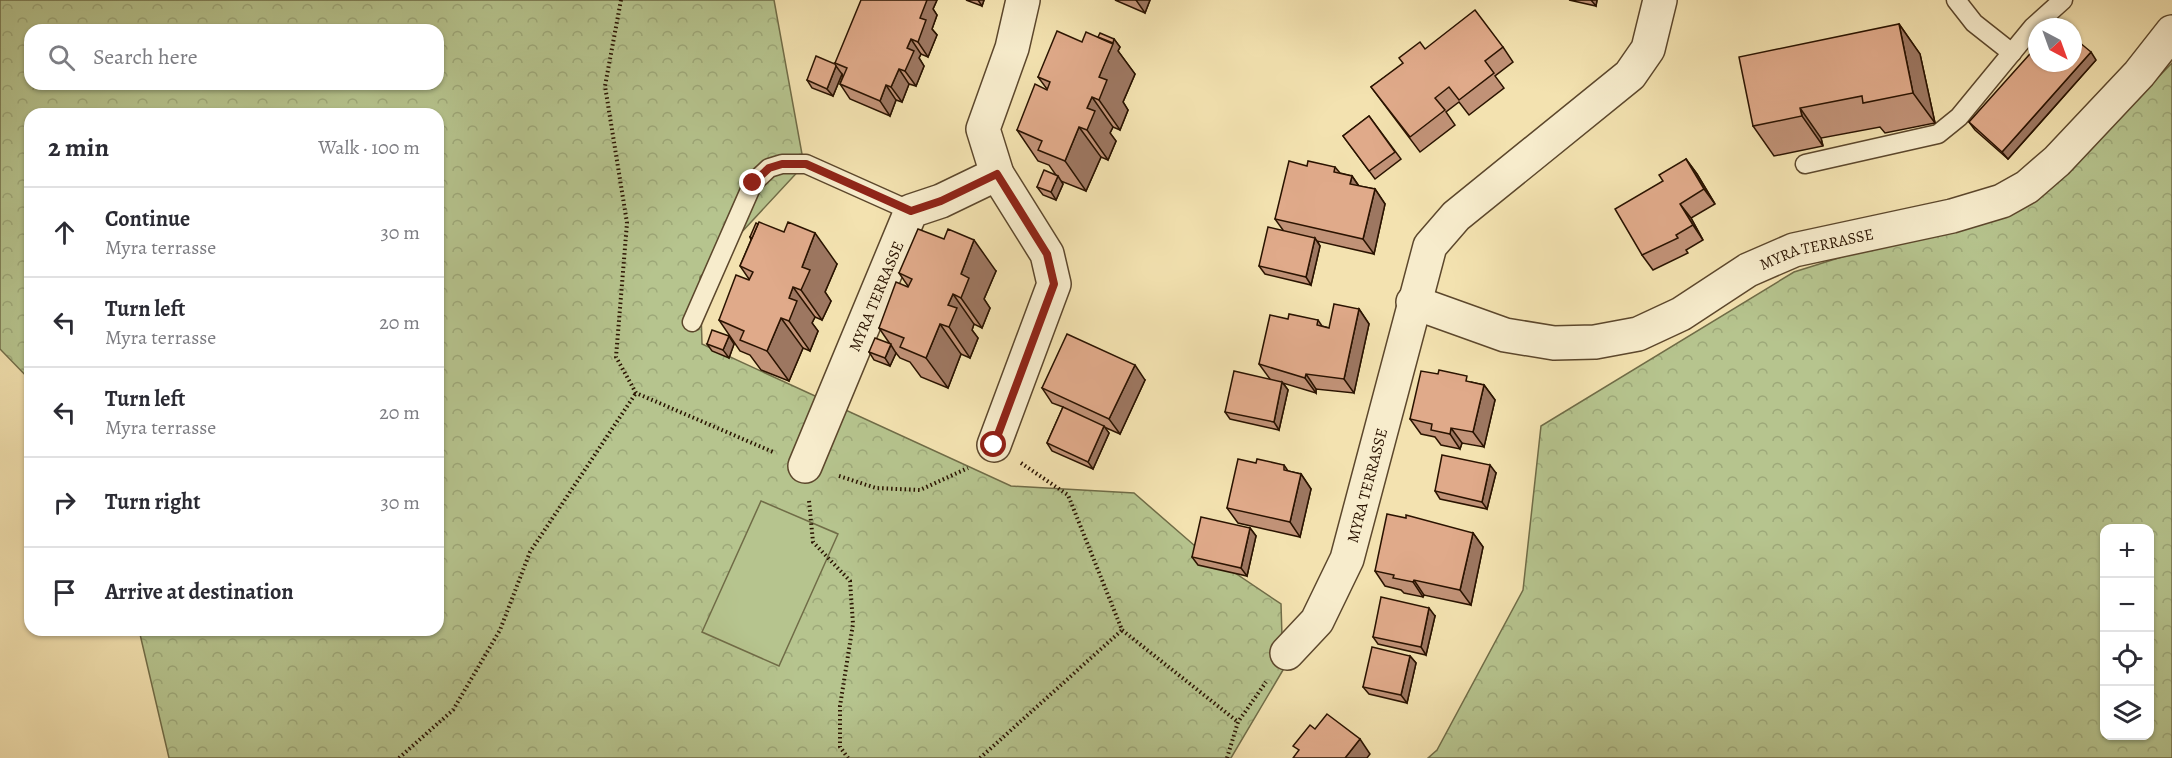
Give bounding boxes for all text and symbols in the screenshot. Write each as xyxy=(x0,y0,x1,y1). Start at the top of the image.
north arrow xyxy=(2028,18,2082,72)
search box xyxy=(24,24,444,90)
icon: search xyxy=(45,41,78,74)
text: Search here xyxy=(93,42,198,72)
text: 2 min xyxy=(48,130,109,165)
text: Walk · 100 m xyxy=(318,134,420,161)
route end xyxy=(739,169,765,195)
text: Continue xyxy=(105,204,190,234)
icon: ahead xyxy=(48,216,81,249)
text: 30 m xyxy=(380,219,420,246)
street label: MYRA TERRASSE xyxy=(1756,223,1876,276)
text: Myra terrasse xyxy=(105,234,216,261)
street label: MYRA TERRASSE xyxy=(844,238,909,355)
text: Turn left xyxy=(105,294,185,324)
icon: left xyxy=(48,306,81,339)
text: 20 m xyxy=(379,309,420,336)
text: Myra terrasse xyxy=(105,324,216,351)
text: Turn left xyxy=(105,384,185,414)
icon: left xyxy=(48,396,81,429)
text: 20 m xyxy=(379,399,420,426)
text: Myra terrasse xyxy=(105,414,216,441)
street label: MYRA TERRASSE xyxy=(1342,426,1393,545)
route start xyxy=(980,431,1006,457)
icon: right xyxy=(48,486,81,519)
text: Turn right xyxy=(105,487,201,517)
text: 30 m xyxy=(380,489,420,516)
map controls xyxy=(2100,524,2154,740)
button: + xyxy=(2100,524,2154,578)
icon: arrive xyxy=(48,576,81,609)
text: Arrive at destination xyxy=(105,577,294,607)
button: − xyxy=(2100,578,2154,632)
button: locate xyxy=(2100,632,2154,686)
button: layers xyxy=(2100,686,2154,740)

